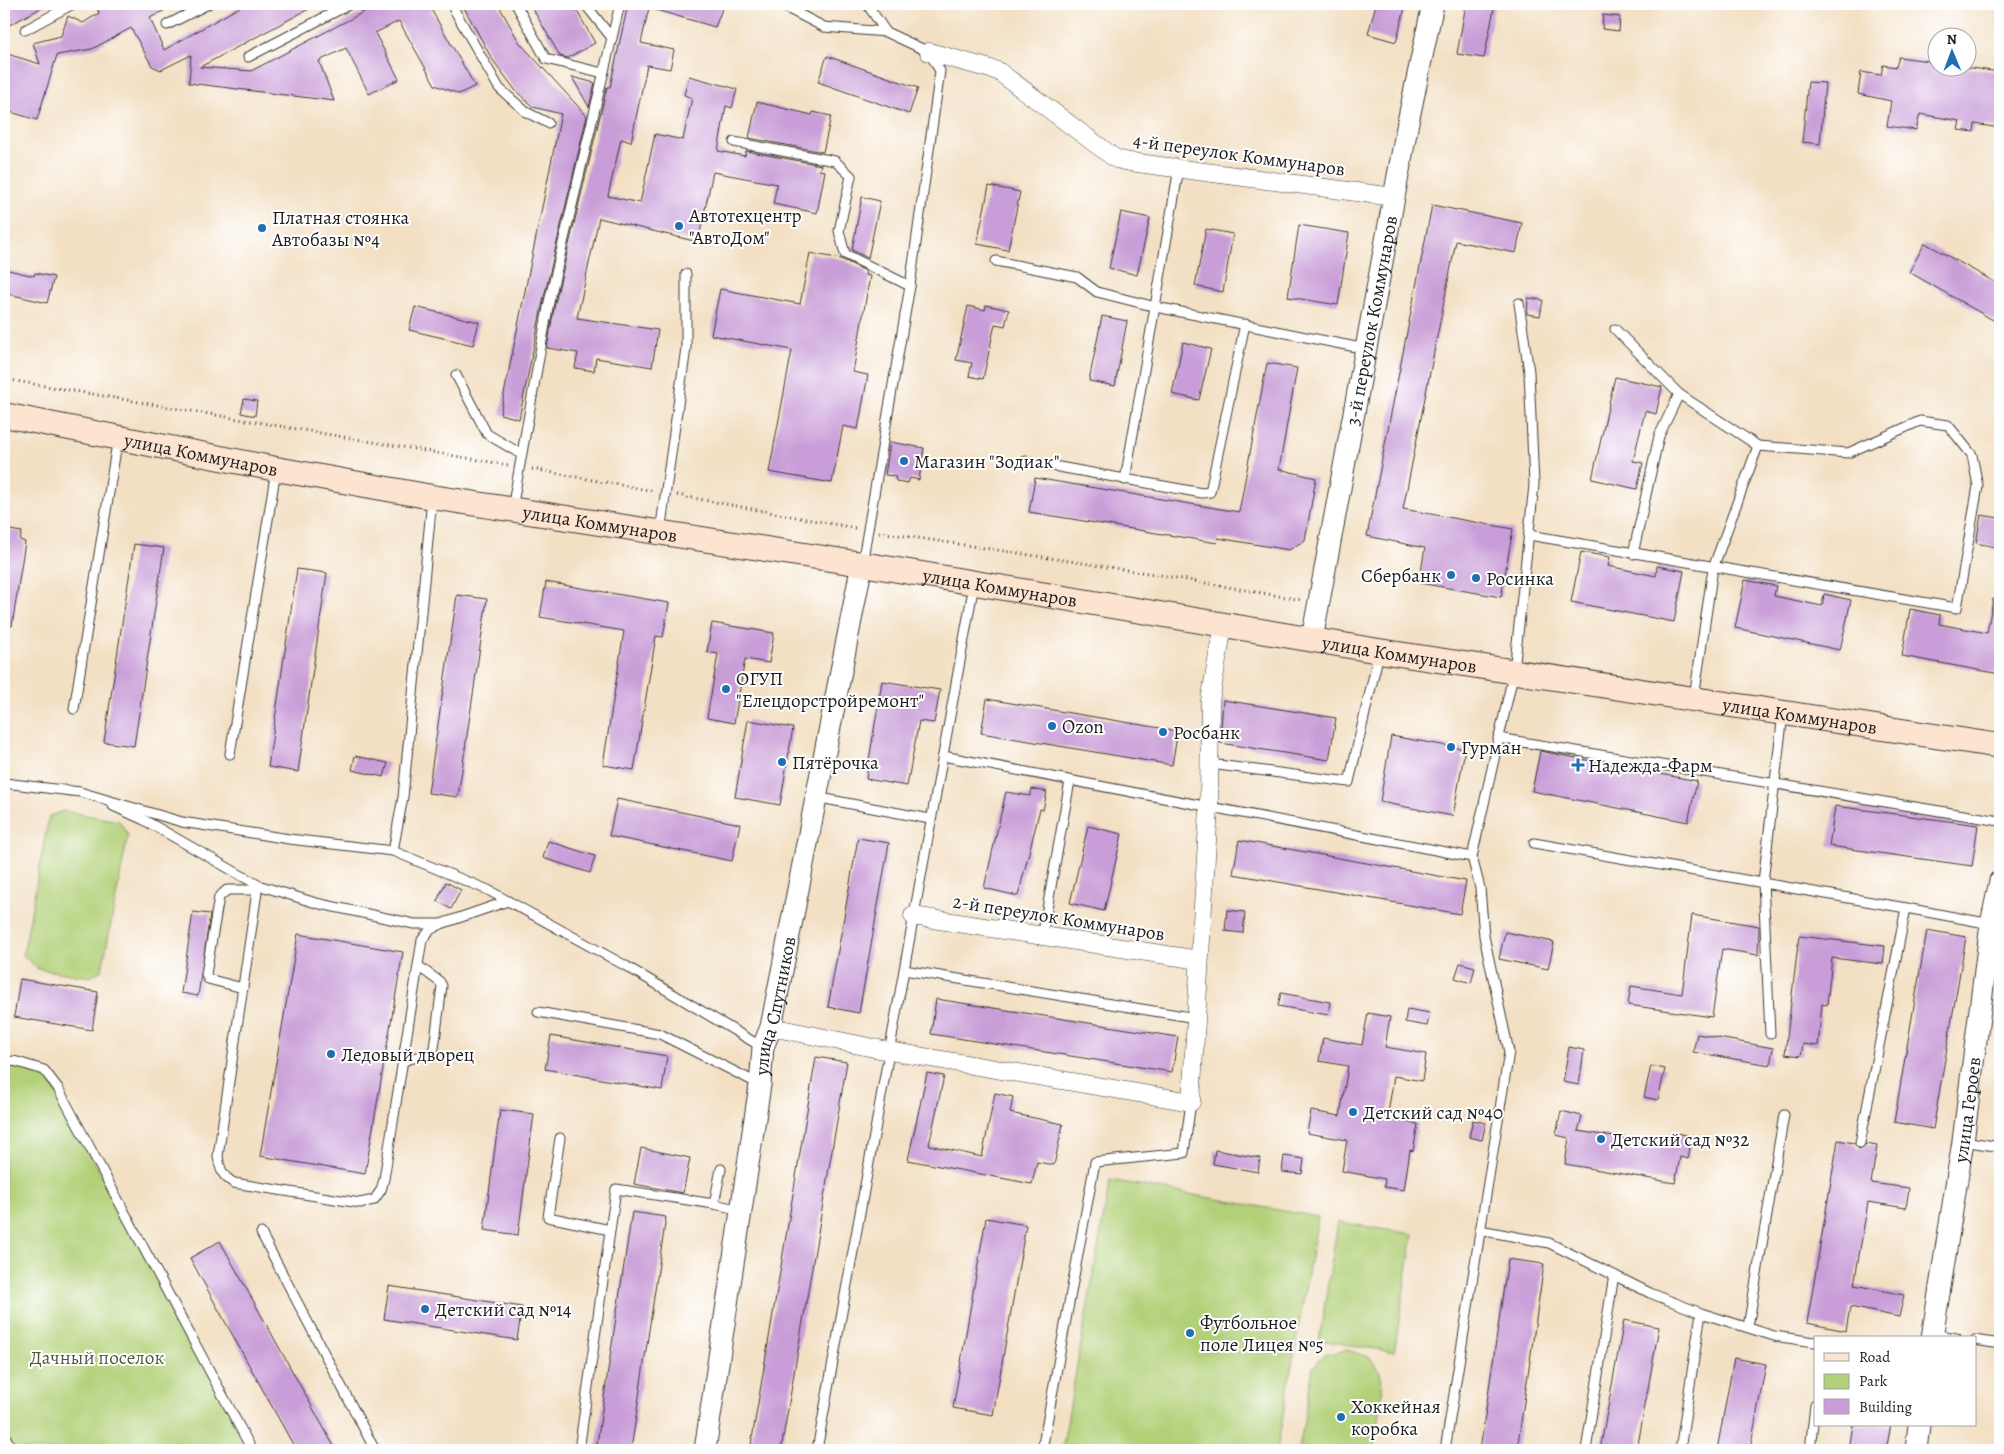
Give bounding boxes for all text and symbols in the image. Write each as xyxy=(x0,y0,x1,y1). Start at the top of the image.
north arrow xyxy=(1926,28,1976,78)
text: N xyxy=(1947,30,1957,49)
street label: 4-й переулок Коммунаров xyxy=(1131,127,1347,183)
place label: Автотехцентр "АвтоДом" xyxy=(688,203,802,251)
place label: Платная стоянка Автобазы №4 xyxy=(271,205,409,253)
street label: 3-й переулок Коммунаров xyxy=(1340,213,1404,428)
marker: Автотехцентр "АвтоДом" xyxy=(673,220,685,232)
marker: Платная стоянка Автобазы №4 xyxy=(256,222,268,234)
street label: улица Коммунаров xyxy=(121,427,280,483)
place label: Магазин "Зодиак" xyxy=(914,449,1060,475)
marker: Магазин "Зодиак" xyxy=(898,455,910,467)
street label: улица Коммунаров xyxy=(520,499,679,549)
street label: улица Коммунаров xyxy=(920,562,1079,614)
place label: Сбербанк xyxy=(1361,563,1441,589)
place label: Росинка xyxy=(1486,566,1554,592)
marker: Сбербанк xyxy=(1445,569,1457,581)
marker: Росинка xyxy=(1470,572,1482,584)
street label: улица Коммунаров xyxy=(1319,629,1478,680)
place label: ОГУП "Елецдорстройремонт" xyxy=(736,666,924,714)
marker: ОГУП "Елецдорстройремонт" xyxy=(720,683,732,695)
street label: улица Коммунаров xyxy=(1720,692,1879,741)
place label: Ozon xyxy=(1062,714,1104,740)
marker: Ozon xyxy=(1046,720,1058,732)
place label: Росбанк xyxy=(1173,720,1240,746)
marker: Росбанк xyxy=(1157,726,1169,738)
place label: Гурман xyxy=(1461,735,1522,761)
marker: Гурман xyxy=(1445,741,1457,753)
place label: Пятёрочка xyxy=(792,750,879,776)
place label: Надежда-Фарм xyxy=(1588,753,1713,779)
marker: Пятёрочка xyxy=(776,756,788,768)
marker: Надежда-Фарм xyxy=(1572,759,1584,771)
street label: 2-й переулок Коммунаров xyxy=(951,888,1167,948)
street label: улица Спутников xyxy=(749,934,803,1077)
place label: Ледовый дворец xyxy=(341,1042,474,1068)
marker: Ледовый дворец xyxy=(325,1048,337,1060)
street label: улица Героев xyxy=(1948,1055,1988,1166)
place label: Детский сад №40 xyxy=(1363,1100,1503,1126)
marker: Детский сад №40 xyxy=(1347,1106,1359,1118)
place label: Детский сад №32 xyxy=(1611,1127,1749,1153)
marker: Детский сад №32 xyxy=(1595,1133,1607,1145)
place label: Детский сад №14 xyxy=(435,1297,572,1323)
marker: Детский сад №14 xyxy=(419,1303,431,1315)
place label: Футбольное поле Лицея №5 xyxy=(1200,1310,1324,1358)
marker: Футбольное поле Лицея №5 xyxy=(1184,1327,1196,1339)
legend xyxy=(1814,1336,1976,1426)
park label: Дачный поселок xyxy=(30,1345,164,1371)
text: Road xyxy=(1859,1347,1891,1367)
text: Park xyxy=(1859,1371,1888,1391)
place label: Хоккейная коробка xyxy=(1351,1394,1441,1442)
text: Building xyxy=(1859,1397,1912,1417)
marker: Хоккейная коробка xyxy=(1335,1411,1347,1423)

